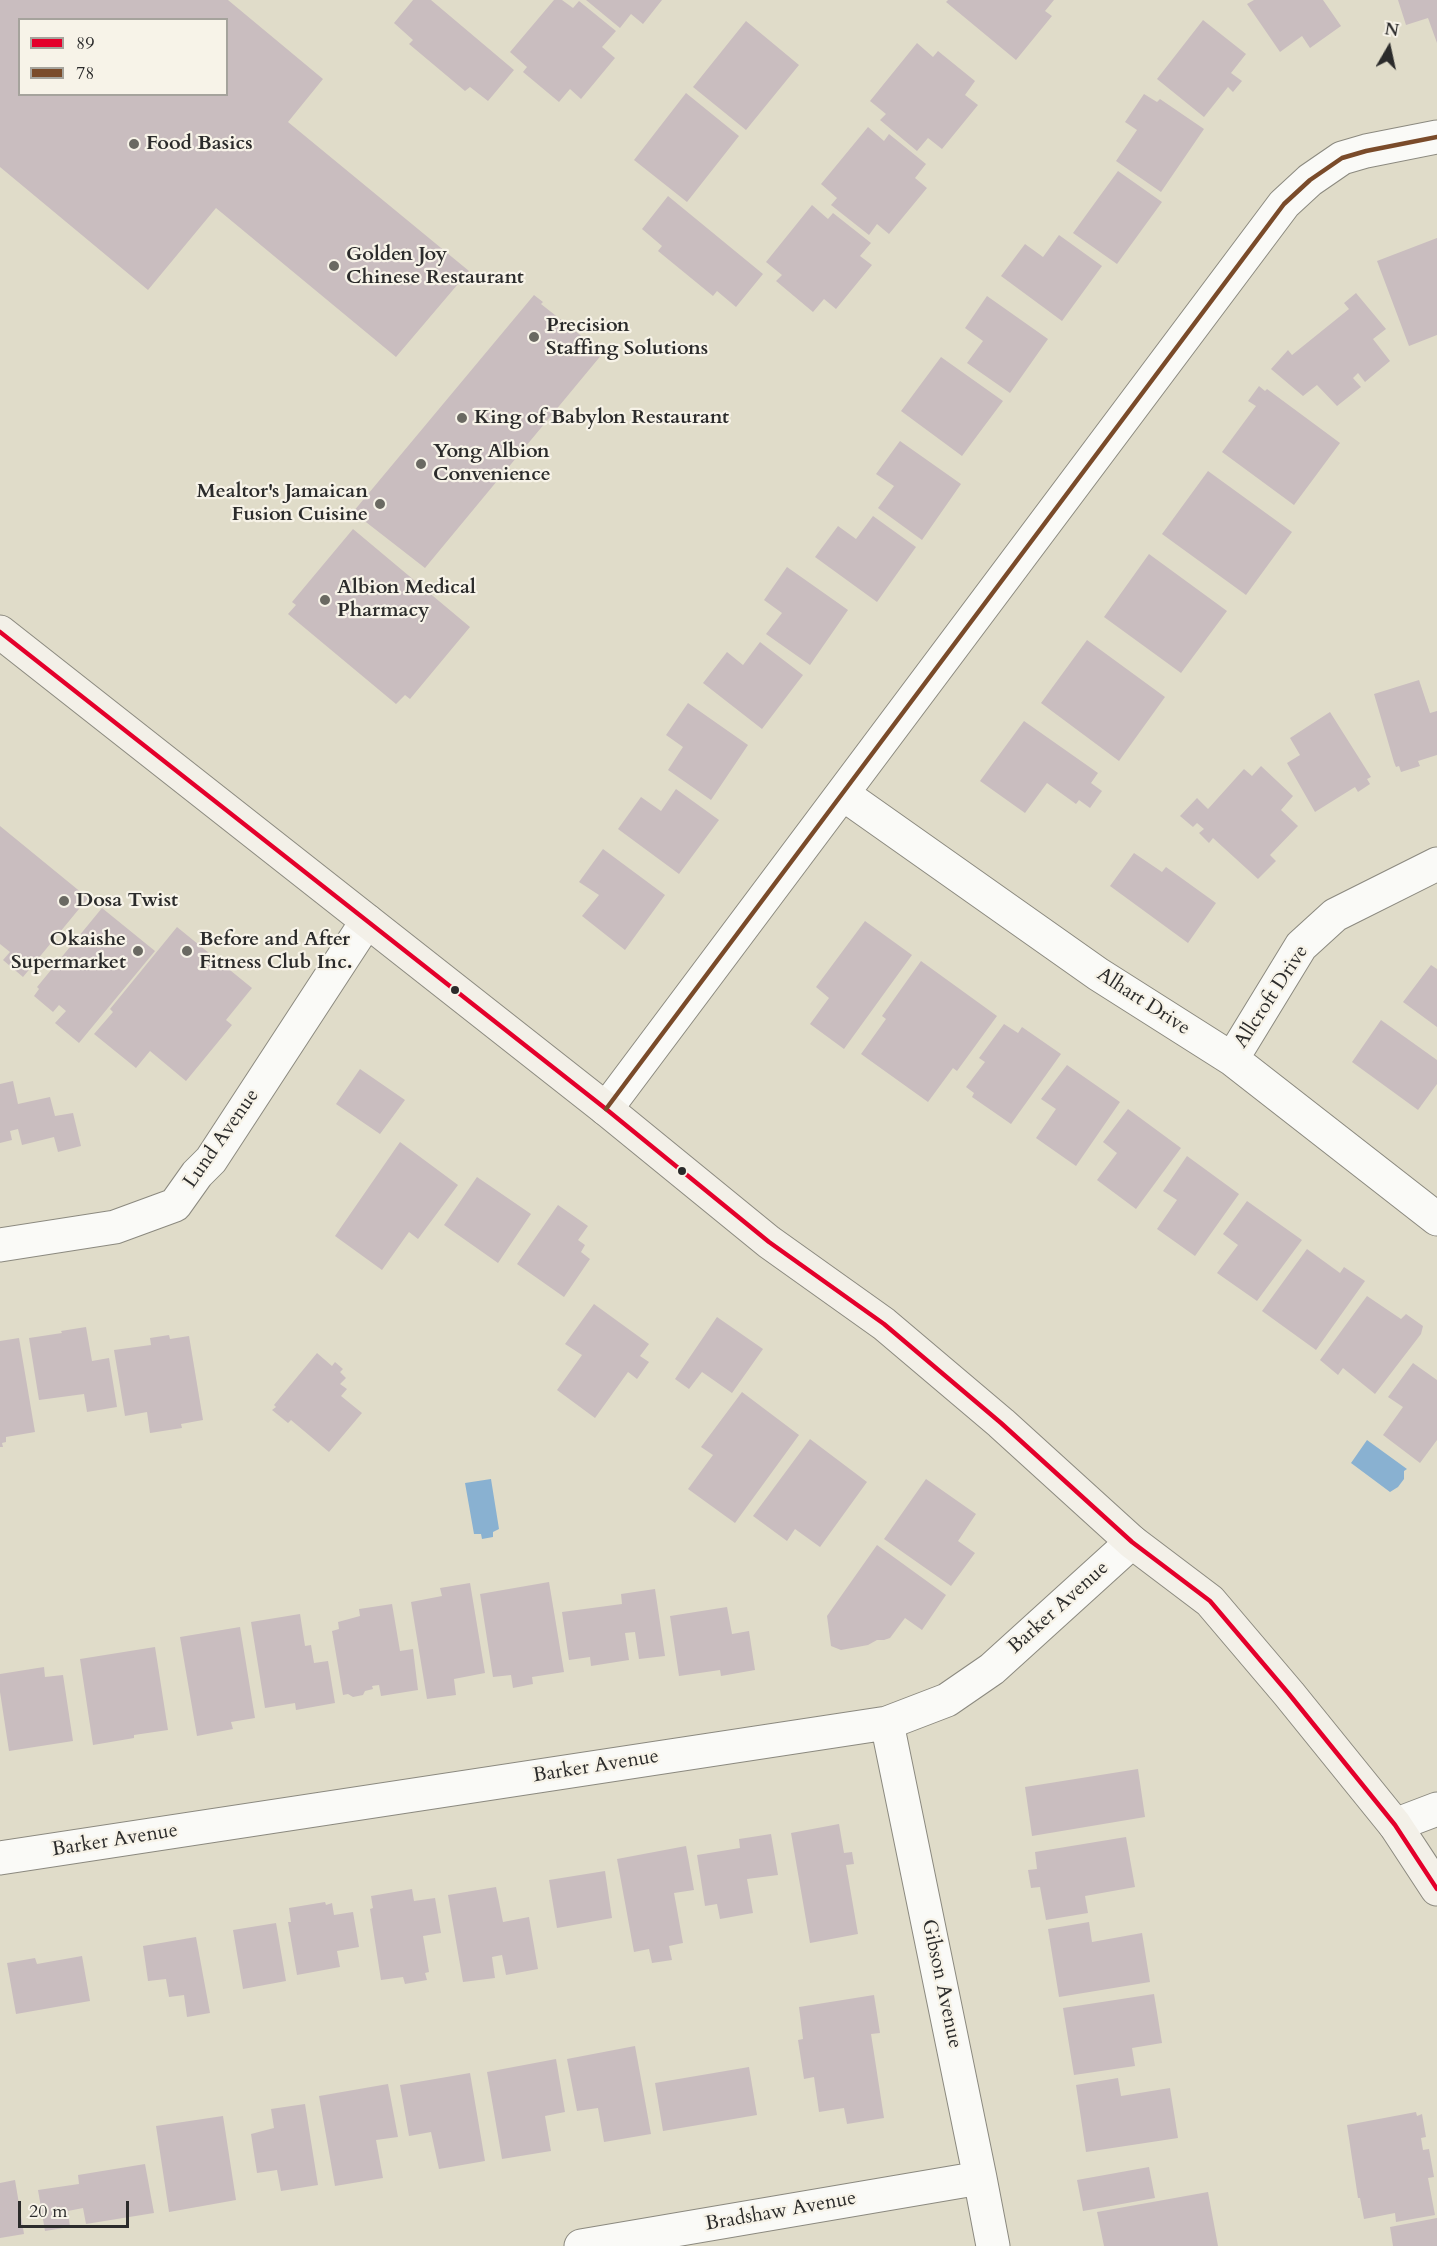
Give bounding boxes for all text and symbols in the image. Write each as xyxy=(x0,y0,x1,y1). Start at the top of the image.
legend xyxy=(18,18,228,96)
north arrow xyxy=(1359,18,1419,78)
text: N xyxy=(1383,18,1400,42)
text: 89 xyxy=(76,31,94,56)
text: 78 xyxy=(76,61,94,86)
place label: Food Basics xyxy=(146,132,253,156)
marker: Food Basics xyxy=(127,137,141,151)
place label: Golden Joy Chinese Restaurant xyxy=(346,243,524,290)
marker: Golden Joy Chinese Restaurant xyxy=(327,259,341,273)
place label: Precision Staffing Solutions xyxy=(546,314,708,361)
marker: Precision Staffing Solutions xyxy=(527,330,541,344)
place label: King of Babylon Restaurant xyxy=(474,406,729,430)
marker: King of Babylon Restaurant xyxy=(455,411,469,425)
place label: Yong Albion Convenience xyxy=(433,440,551,487)
marker: Yong Albion Convenience xyxy=(414,457,428,471)
place label: Mealtor's Jamaican Fusion Cuisine xyxy=(196,480,368,527)
marker: Mealtor's Jamaican Fusion Cuisine xyxy=(373,497,387,511)
place label: Albion Medical Pharmacy xyxy=(337,576,476,623)
marker: Albion Medical Pharmacy xyxy=(318,593,332,607)
place label: Dosa Twist xyxy=(76,889,178,913)
marker: Dosa Twist xyxy=(57,894,71,908)
place label: Okaishe Supermarket xyxy=(11,928,126,975)
place label: Before and After Fitness Club Inc. xyxy=(199,928,353,975)
street label: Allcroft Drive xyxy=(1230,941,1314,1053)
marker: Okaishe Supermarket xyxy=(131,944,145,958)
marker: Before and After Fitness Club Inc. xyxy=(180,944,194,958)
street label: Alhart Drive xyxy=(1092,963,1194,1041)
unlabelled marker xyxy=(449,984,461,996)
street label: Lund Avenue xyxy=(179,1085,265,1193)
unlabelled marker xyxy=(676,1165,688,1177)
street label: Barker Avenue xyxy=(1004,1557,1114,1659)
street label: Barker Avenue xyxy=(531,1745,661,1789)
street label: Barker Avenue xyxy=(50,1819,180,1863)
street label: Gibson Avenue xyxy=(916,1917,966,2051)
street label: Bradshaw Avenue xyxy=(704,2187,858,2237)
scale bar xyxy=(21,2189,132,2227)
text: 20 m xyxy=(29,2199,68,2224)

